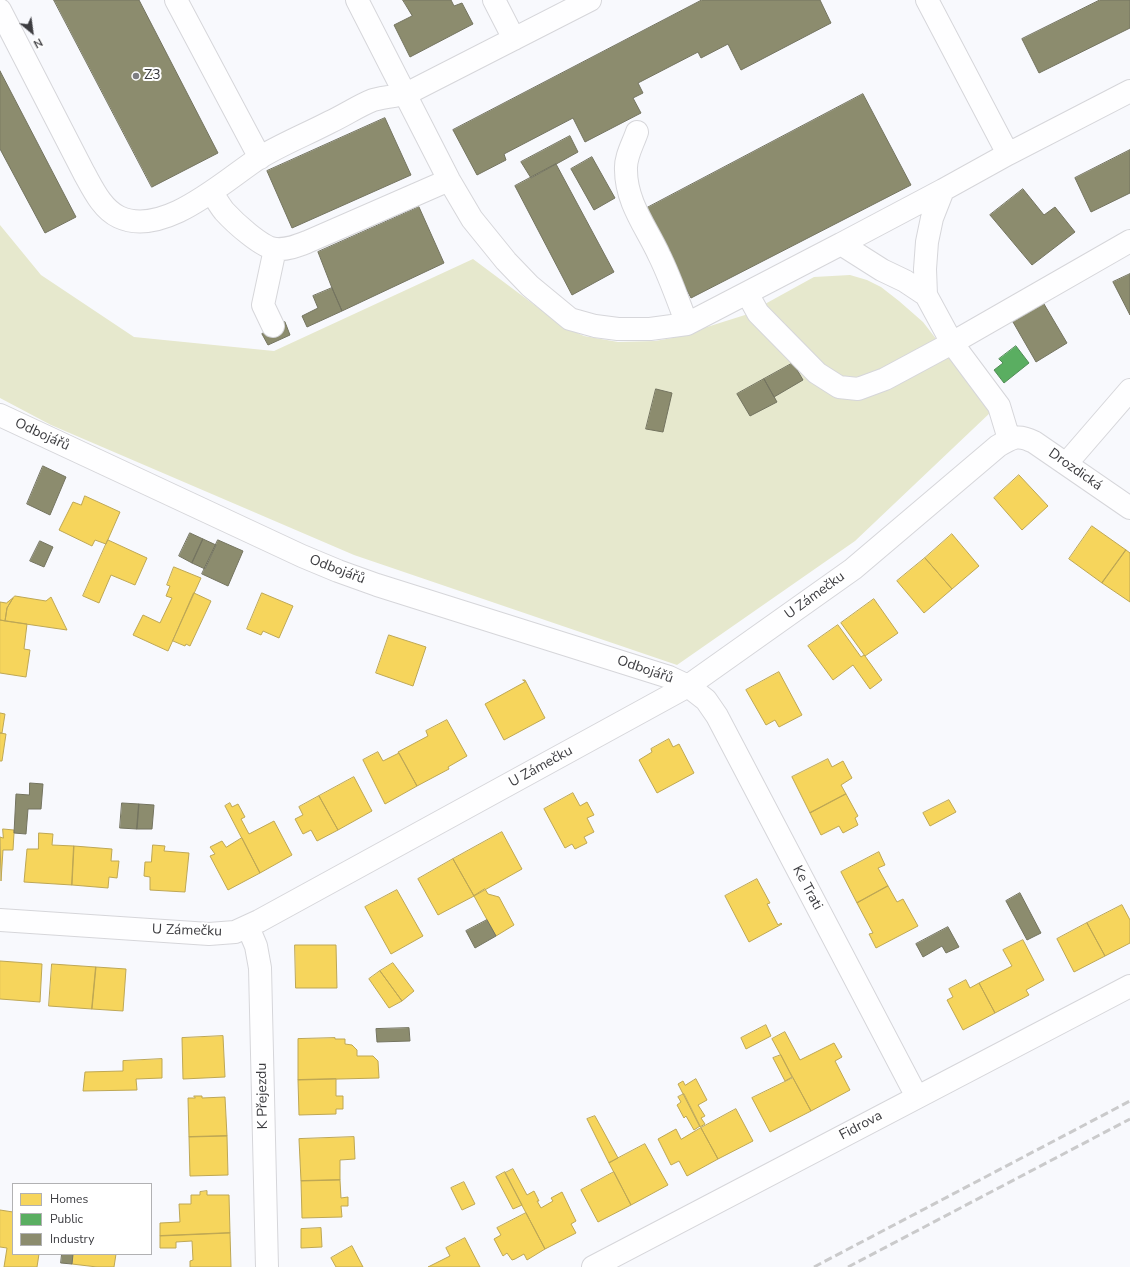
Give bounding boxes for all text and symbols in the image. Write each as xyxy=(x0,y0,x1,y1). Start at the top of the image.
north arrow xyxy=(12,12,52,52)
text: N xyxy=(31,34,45,51)
place label: Z3 xyxy=(144,68,161,84)
marker: Z3 xyxy=(131,71,141,81)
street label: Odbojářů xyxy=(12,415,72,455)
street label: Drozdická xyxy=(1045,445,1105,495)
street label: Odbojářů xyxy=(307,552,367,588)
street label: U Zámečku xyxy=(782,569,848,623)
street label: Odbojářů xyxy=(615,653,675,687)
street label: U Zámečku xyxy=(506,743,576,791)
street label: Ke Trati xyxy=(788,863,826,913)
street label: U Zámečku xyxy=(152,921,222,941)
street label: K Přejezdu xyxy=(254,1063,272,1129)
street label: Fidrova xyxy=(837,1108,885,1144)
legend xyxy=(12,1183,152,1255)
text: Homes xyxy=(50,1191,88,1207)
text: Public xyxy=(50,1211,83,1227)
text: Industry xyxy=(50,1231,94,1247)

